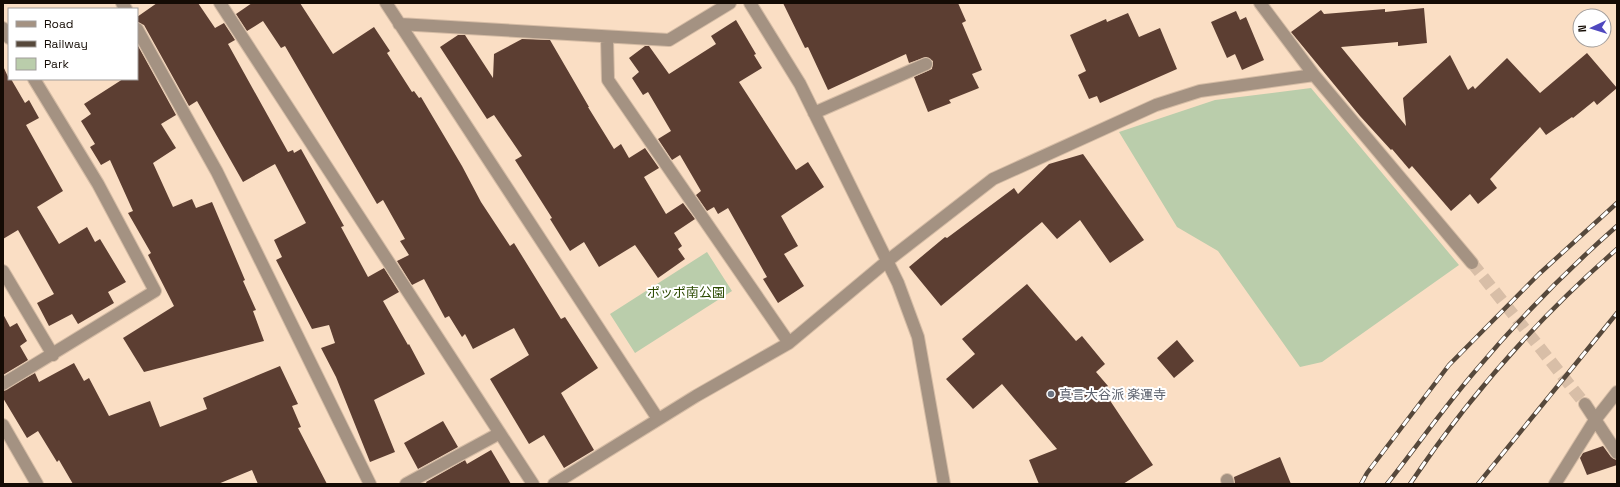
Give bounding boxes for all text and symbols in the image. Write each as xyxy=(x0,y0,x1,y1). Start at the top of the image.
legend xyxy=(8,8,138,80)
north arrow xyxy=(1572,8,1612,48)
text: Road xyxy=(44,16,73,32)
text: N xyxy=(1575,25,1589,33)
text: Railway xyxy=(44,36,88,52)
text: Park xyxy=(44,56,69,72)
park label: ポッポ南公園 xyxy=(647,284,725,301)
place label: 真言大谷派 楽運寺 xyxy=(1059,386,1166,403)
marker: 真言大谷派 楽運寺 xyxy=(1046,389,1056,399)

